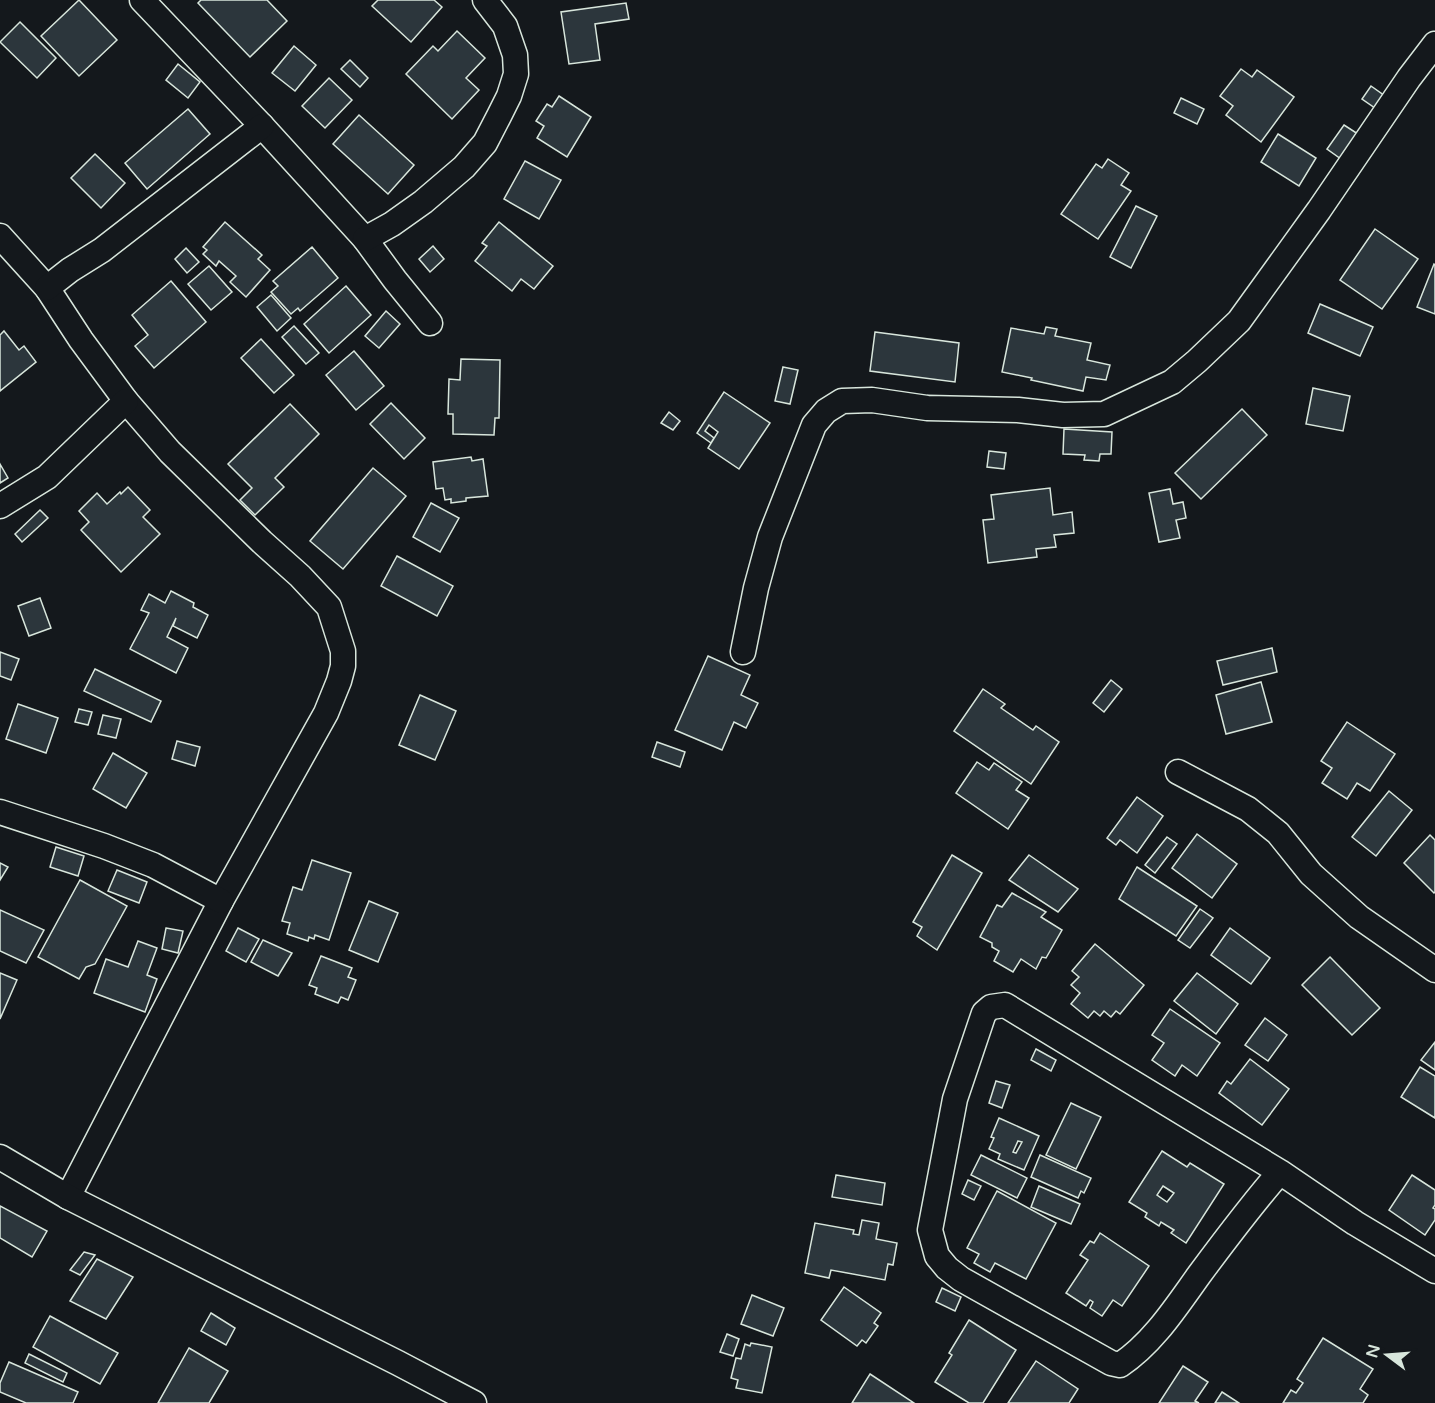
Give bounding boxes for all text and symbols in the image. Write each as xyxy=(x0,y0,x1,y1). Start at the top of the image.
north arrow xyxy=(1357,1325,1417,1385)
text: N xyxy=(1362,1342,1385,1360)

